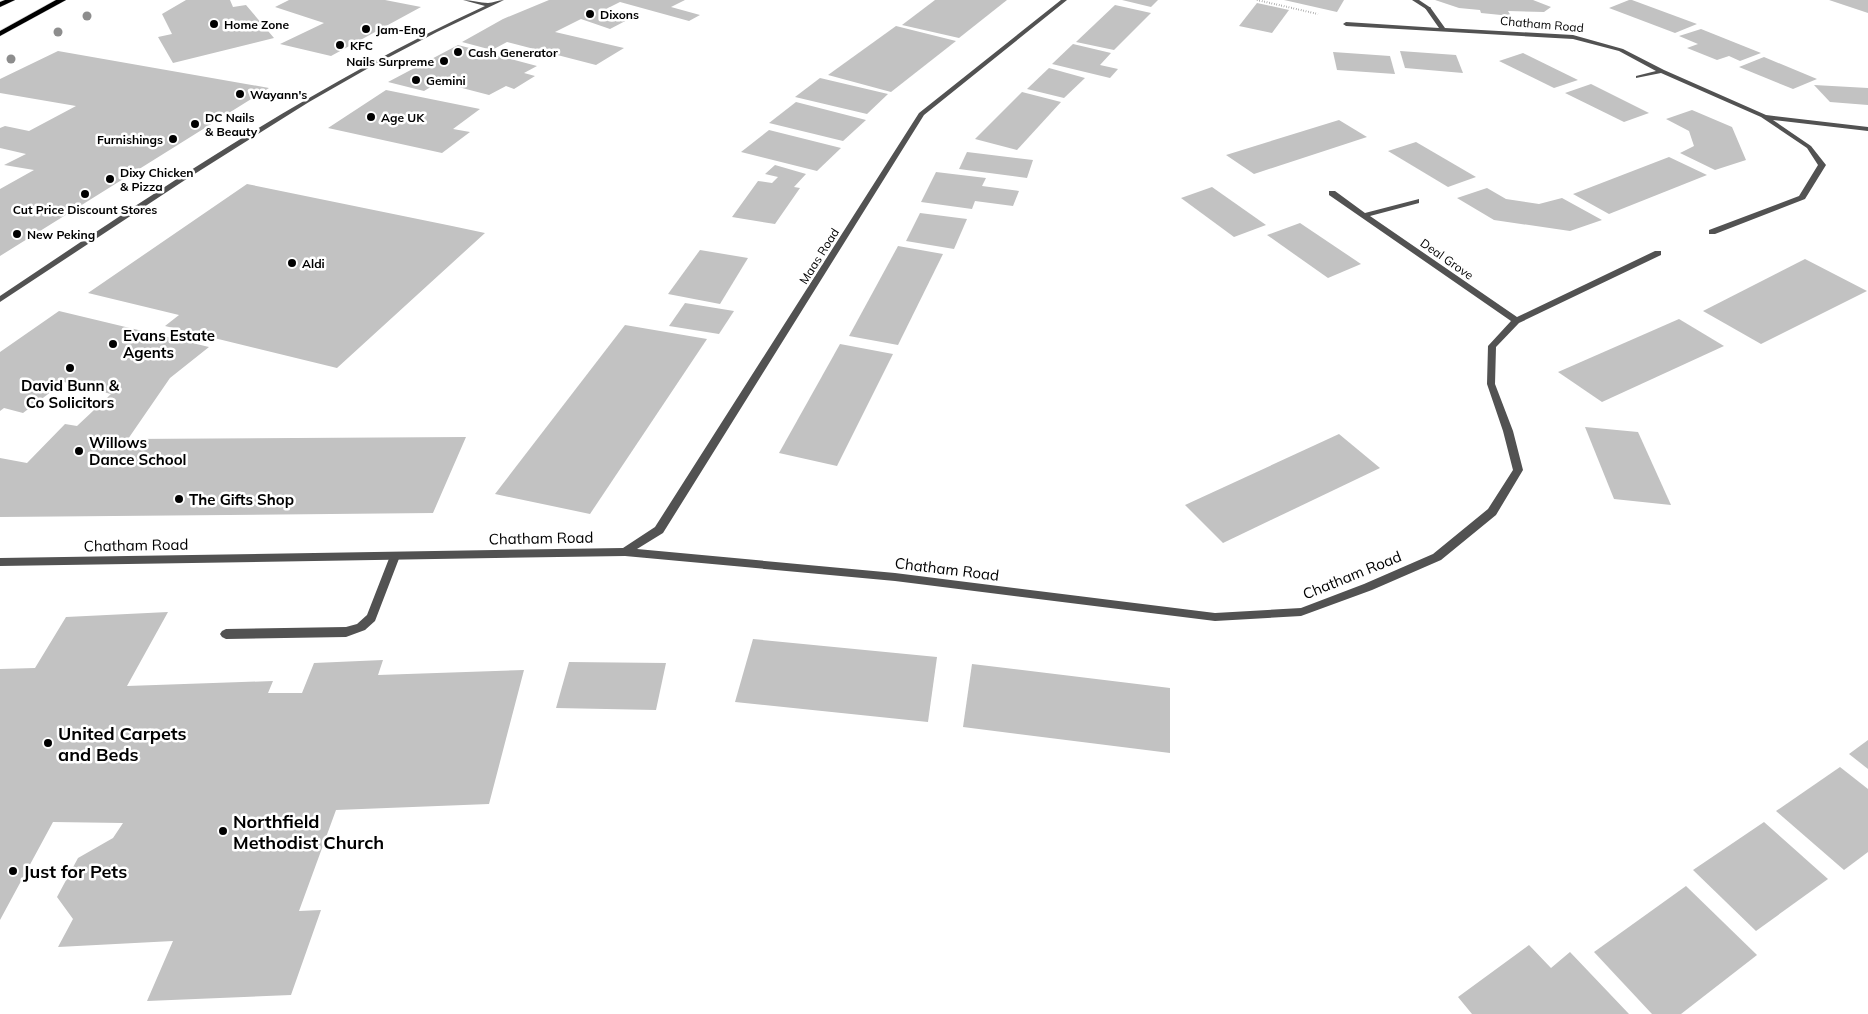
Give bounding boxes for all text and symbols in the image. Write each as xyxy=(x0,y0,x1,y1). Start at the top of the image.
place label: Dixons xyxy=(600,7,639,22)
marker: Dixons xyxy=(584,8,596,20)
street label: Chatham Road xyxy=(1500,13,1584,35)
place label: Home Zone xyxy=(224,17,290,32)
marker: Home Zone xyxy=(208,18,220,30)
place label: Jam-Eng xyxy=(376,22,426,37)
marker: Jam-Eng xyxy=(360,23,372,35)
place label: KFC xyxy=(350,38,373,53)
marker: KFC xyxy=(334,39,346,51)
place label: Cash Generator xyxy=(468,45,558,60)
marker: Cash Generator xyxy=(452,46,464,58)
place label: Nails Surpreme xyxy=(346,54,434,69)
marker: Nails Surpreme xyxy=(438,55,450,67)
place label: Gemini xyxy=(426,73,466,88)
marker: Gemini xyxy=(410,74,422,86)
place label: Wayann's xyxy=(250,87,307,102)
marker: Wayann's xyxy=(234,88,246,100)
place label: DC Nails & Beauty xyxy=(205,110,258,139)
place label: Age UK xyxy=(381,110,425,125)
marker: Age UK xyxy=(365,111,377,123)
marker: DC Nails & Beauty xyxy=(189,118,201,130)
place label: Furnishings xyxy=(97,132,163,147)
marker: Furnishings xyxy=(167,133,179,145)
place label: Dixy Chicken & Pizza xyxy=(120,165,194,194)
marker: Dixy Chicken & Pizza xyxy=(104,173,116,185)
marker: Cut Price Discount Stores xyxy=(79,188,91,200)
place label: Cut Price Discount Stores xyxy=(13,202,157,217)
street label: Maas Road xyxy=(796,225,842,287)
place label: New Peking xyxy=(27,227,95,242)
marker: New Peking xyxy=(11,228,23,240)
street label: Deal Grove xyxy=(1418,235,1476,283)
place label: Aldi xyxy=(302,256,325,271)
marker: Aldi xyxy=(286,257,298,269)
place label: Evans Estate Agents xyxy=(123,326,215,362)
marker: Evans Estate Agents xyxy=(107,338,119,350)
marker: David Bunn & Co Solicitors xyxy=(64,362,76,374)
place label: David Bunn & Co Solicitors xyxy=(21,376,120,412)
place label: Willows Dance School xyxy=(89,433,186,469)
marker: Willows Dance School xyxy=(73,445,85,457)
place label: The Gifts Shop xyxy=(189,490,294,509)
marker: The Gifts Shop xyxy=(173,493,185,505)
street label: Chatham Road xyxy=(488,528,594,548)
street label: Chatham Road xyxy=(83,535,189,555)
street label: Chatham Road xyxy=(1300,547,1404,603)
street label: Chatham Road xyxy=(894,553,1000,585)
place label: United Carpets and Beds xyxy=(58,722,187,766)
marker: United Carpets and Beds xyxy=(42,737,54,749)
place label: Northfield Methodist Church xyxy=(233,810,384,854)
marker: Northfield Methodist Church xyxy=(217,825,229,837)
place label: Just for Pets xyxy=(23,860,127,883)
marker: Just for Pets xyxy=(7,865,19,877)

